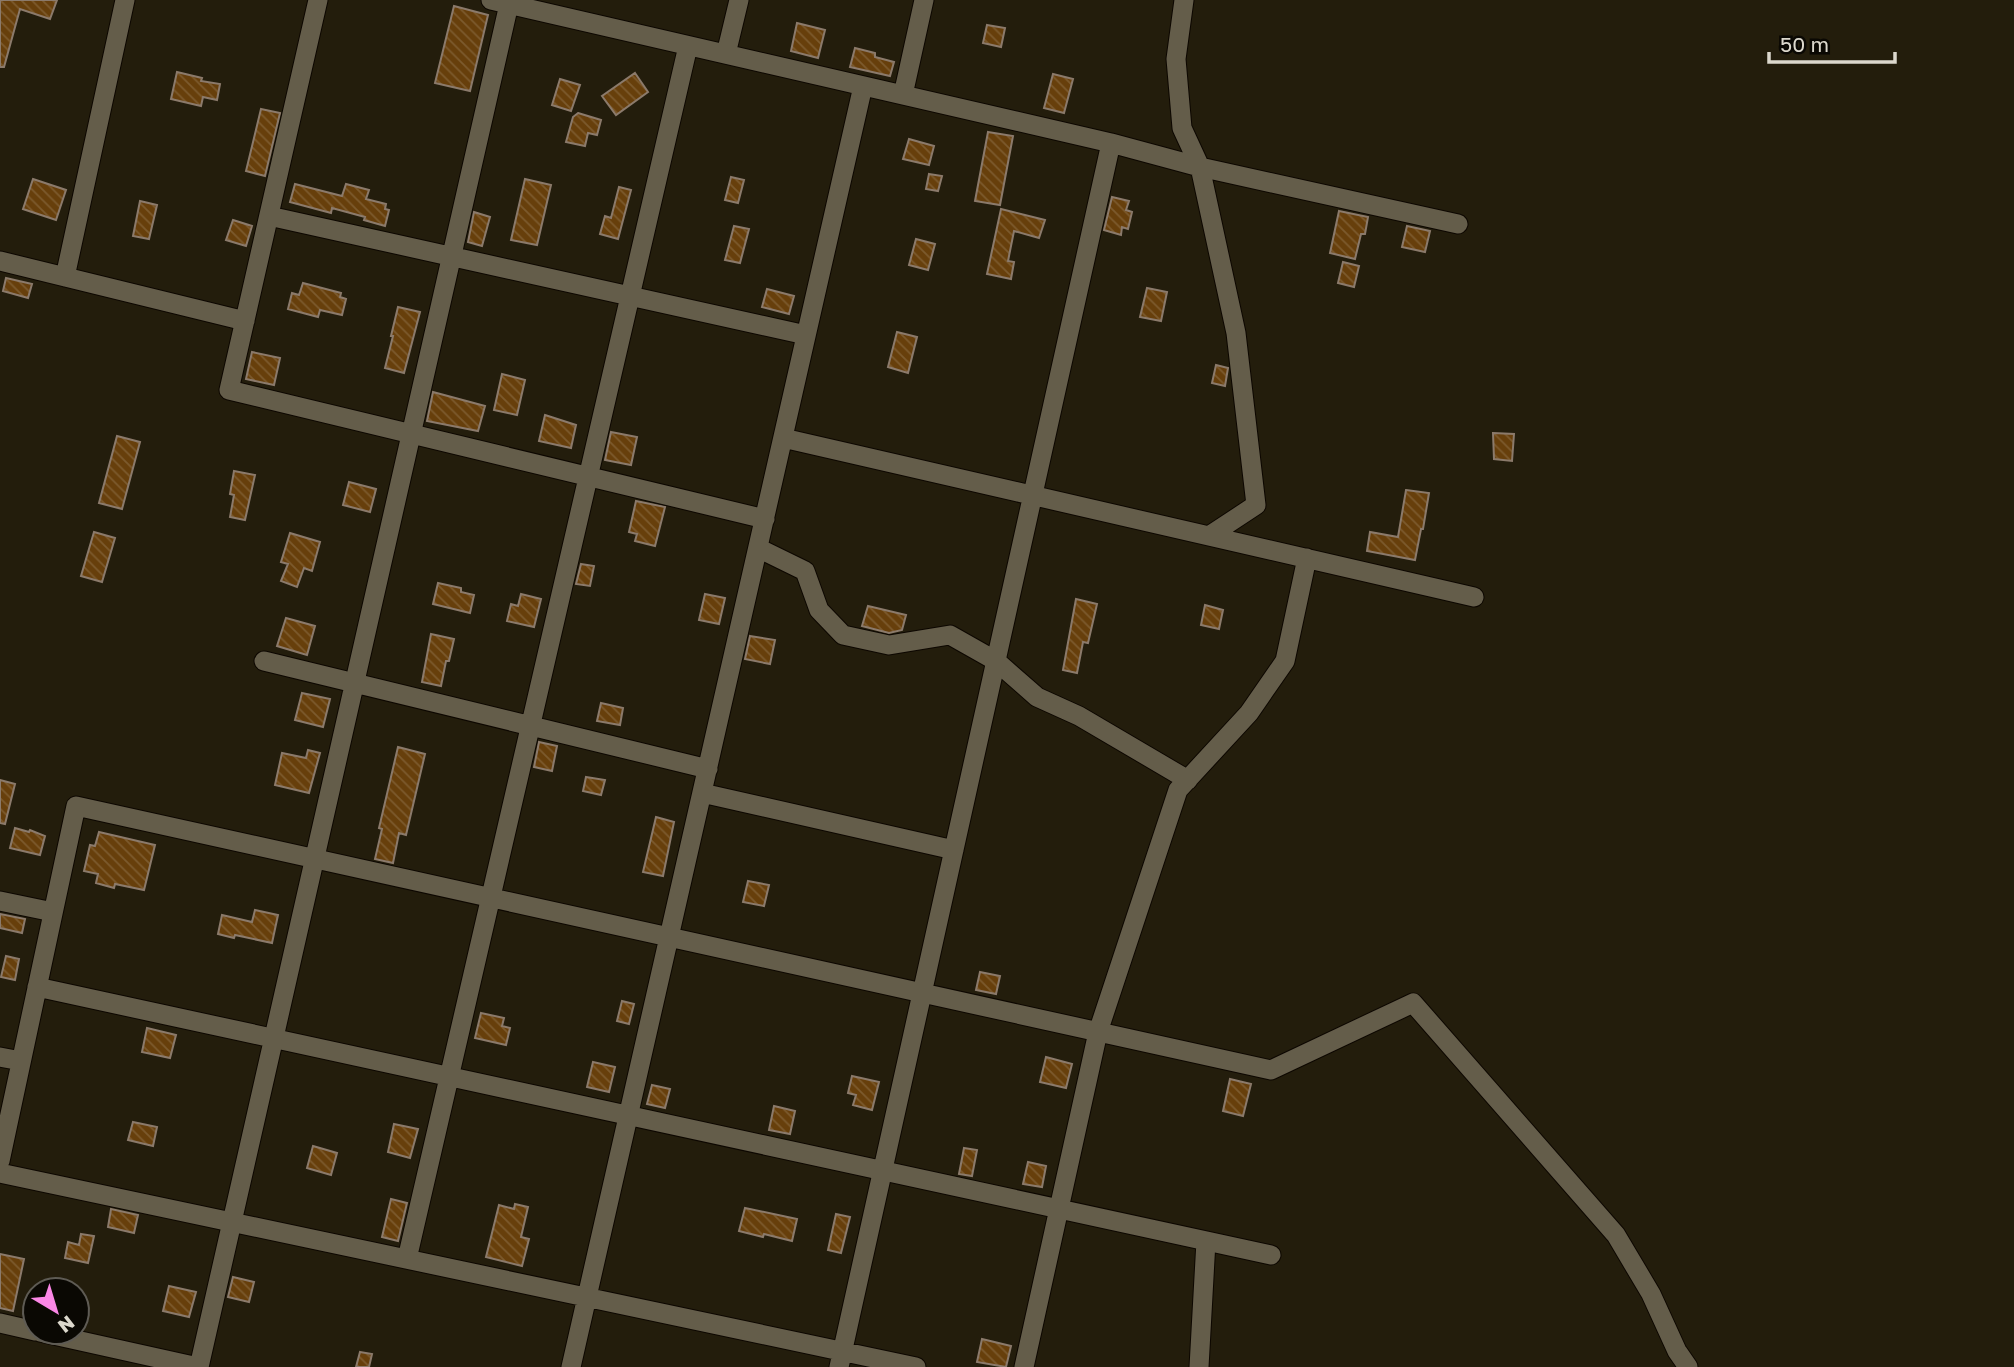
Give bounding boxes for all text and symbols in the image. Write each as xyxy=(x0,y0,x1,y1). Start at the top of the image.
scale bar xyxy=(1769,21,1895,65)
text: 50 m xyxy=(1780,31,1829,57)
north arrow xyxy=(21,1276,91,1346)
text: N xyxy=(54,1311,80,1338)

